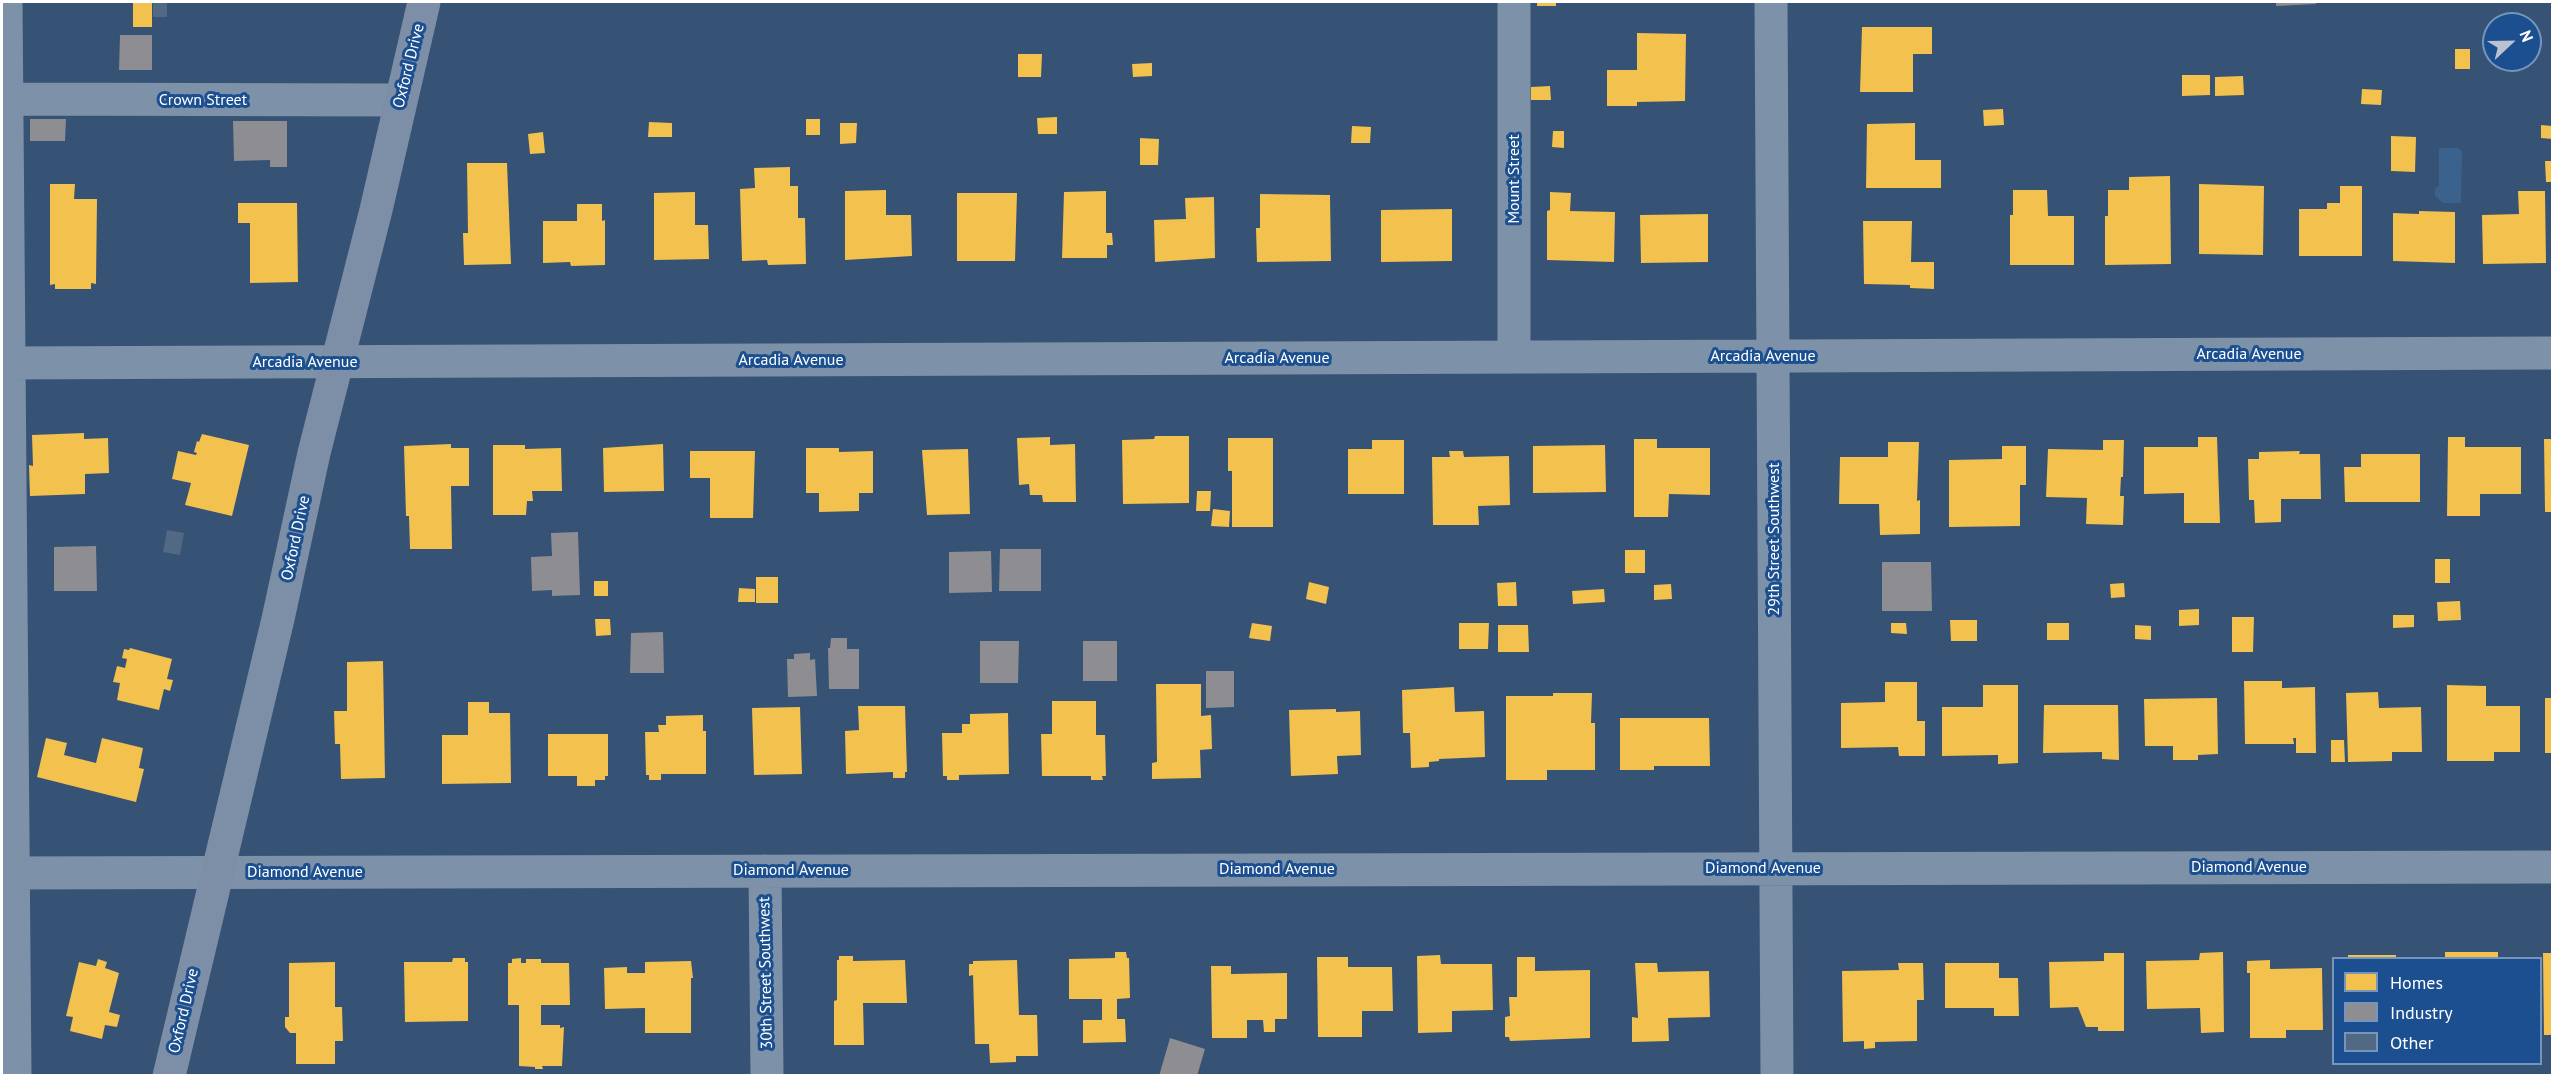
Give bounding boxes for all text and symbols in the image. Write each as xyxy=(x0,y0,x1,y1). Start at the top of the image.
north arrow xyxy=(2482,12,2542,72)
street label: Oxford Drive xyxy=(389,22,429,110)
text: N xyxy=(2516,27,2538,45)
street label: Crown Street xyxy=(159,90,247,110)
street label: Mount Street xyxy=(1504,134,1524,224)
street label: Arcadia Avenue xyxy=(2196,344,2302,364)
street label: Arcadia Avenue xyxy=(1710,346,1816,366)
street label: Arcadia Avenue xyxy=(1224,348,1330,368)
street label: Arcadia Avenue xyxy=(738,350,844,370)
street label: Arcadia Avenue xyxy=(252,352,358,372)
street label: 29th Street Southwest xyxy=(1764,463,1784,615)
street label: Oxford Drive xyxy=(278,494,314,582)
street label: Diamond Avenue xyxy=(2191,857,2307,877)
street label: Diamond Avenue xyxy=(1705,858,1821,878)
street label: Diamond Avenue xyxy=(1219,859,1335,879)
street label: Diamond Avenue xyxy=(733,860,849,880)
street label: Diamond Avenue xyxy=(247,862,363,882)
street label: 30th Street Southwest xyxy=(755,896,777,1050)
legend xyxy=(2332,957,2542,1065)
street label: Oxford Drive xyxy=(165,967,203,1055)
text: Homes xyxy=(2390,971,2443,994)
text: Industry xyxy=(2390,1001,2453,1024)
text: Other xyxy=(2390,1031,2434,1054)

